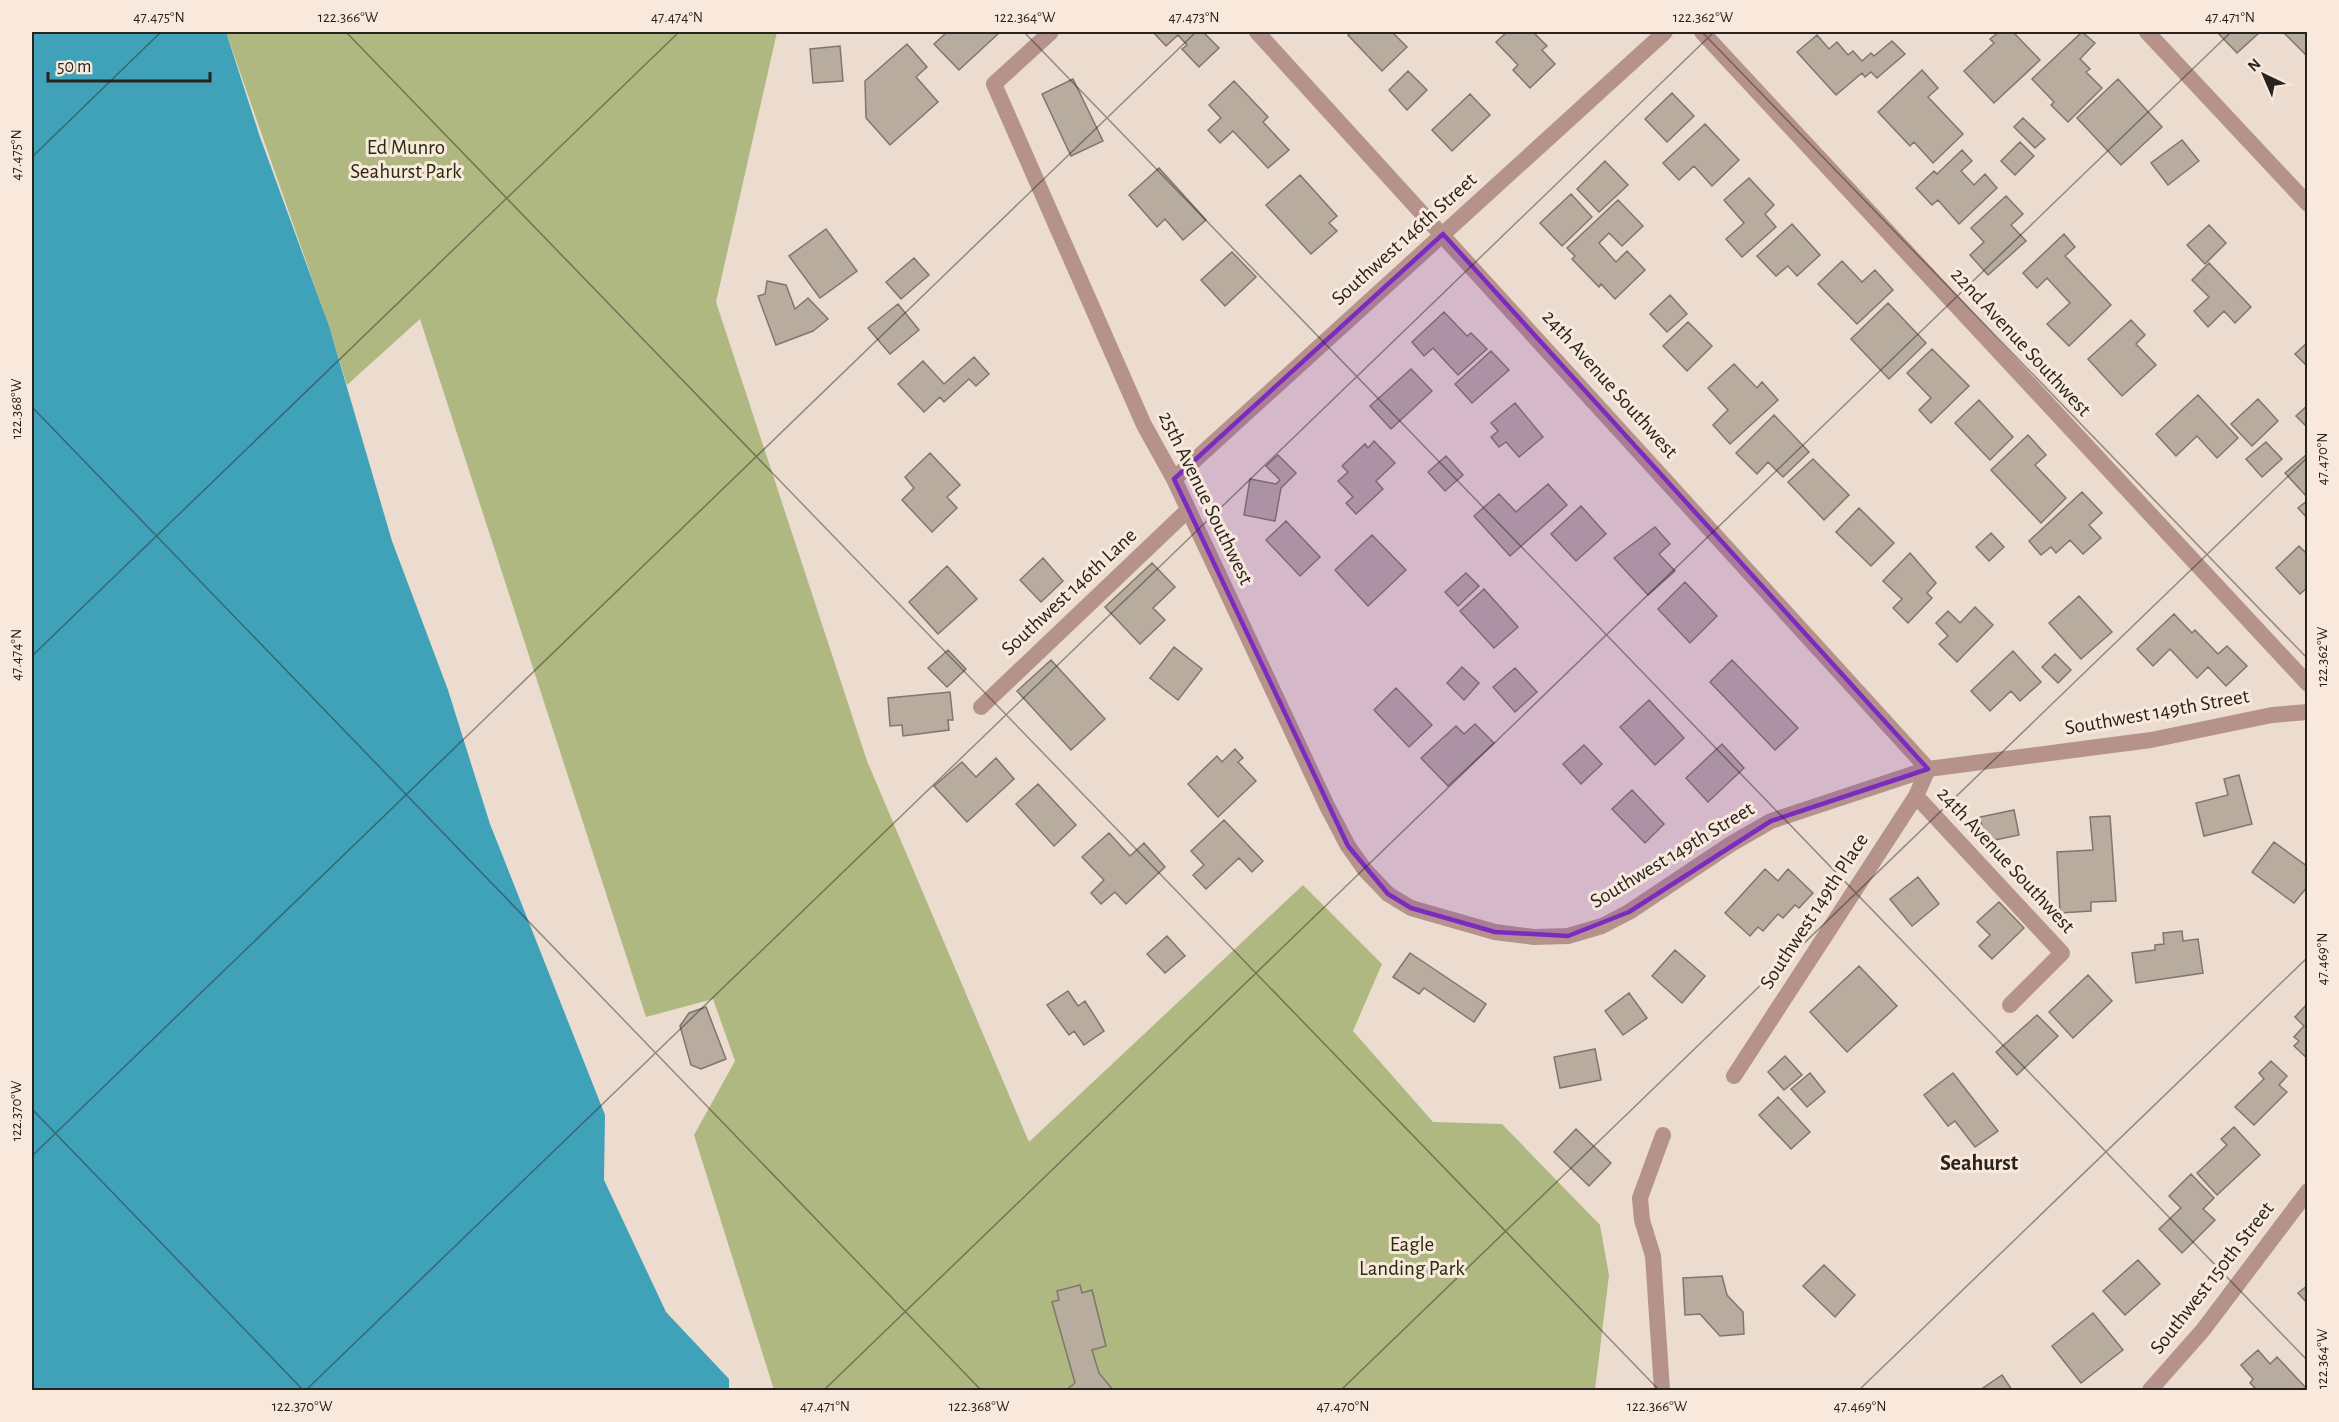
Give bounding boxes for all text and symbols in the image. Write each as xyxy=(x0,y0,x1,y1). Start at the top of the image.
text: 47.475°N xyxy=(133,10,185,25)
text: 122.366°W xyxy=(318,10,379,25)
text: 47.474°N xyxy=(651,10,703,25)
text: 122.364°W xyxy=(995,10,1056,25)
text: 47.473°N xyxy=(1168,10,1220,25)
text: 122.362°W xyxy=(1673,10,1734,25)
text: 47.471°N xyxy=(2205,10,2255,25)
scale bar xyxy=(48,45,210,83)
north arrow xyxy=(2234,45,2294,105)
text: N xyxy=(2245,55,2264,75)
text: 50 m xyxy=(57,58,91,76)
text: 47.475°N xyxy=(9,129,24,181)
park label: Ed Munro Seahurst Park xyxy=(350,137,462,182)
street label: Southwest 146th Street xyxy=(1328,168,1481,309)
street label: 22nd Avenue Southwest xyxy=(1947,264,2095,421)
street label: 24th Avenue Southwest xyxy=(1538,306,1682,462)
text: 122.368°W xyxy=(9,378,24,439)
street label: 25th Avenue Southwest xyxy=(1155,408,1257,588)
text: 47.470°N xyxy=(2315,433,2330,485)
street label: Southwest 146th Lane xyxy=(997,524,1141,660)
text: 122.362°W xyxy=(2315,626,2330,687)
text: 47.474°N xyxy=(9,629,24,681)
street label: Southwest 149th Street xyxy=(2063,685,2251,739)
street label: 24th Avenue Southwest xyxy=(1933,783,2079,937)
street label: Southwest 149th Street xyxy=(1586,798,1758,912)
street label: Southwest 149th Place xyxy=(1756,829,1872,993)
text: 47.469°N xyxy=(2315,933,2330,985)
text: 122.370°W xyxy=(9,1080,24,1141)
district label: Seahurst xyxy=(1940,1152,2019,1174)
street label: Southwest 150th Street xyxy=(2146,1198,2278,1358)
park label: Eagle Landing Park xyxy=(1359,1234,1465,1279)
text: 122.364°W xyxy=(2315,1328,2330,1389)
text: 122.370°W xyxy=(272,1399,333,1414)
text: 47.471°N xyxy=(800,1399,850,1414)
text: 122.368°W xyxy=(949,1399,1010,1414)
text: 47.470°N xyxy=(1317,1399,1369,1414)
text: 122.366°W xyxy=(1627,1399,1688,1414)
text: 47.469°N xyxy=(1834,1399,1886,1414)

